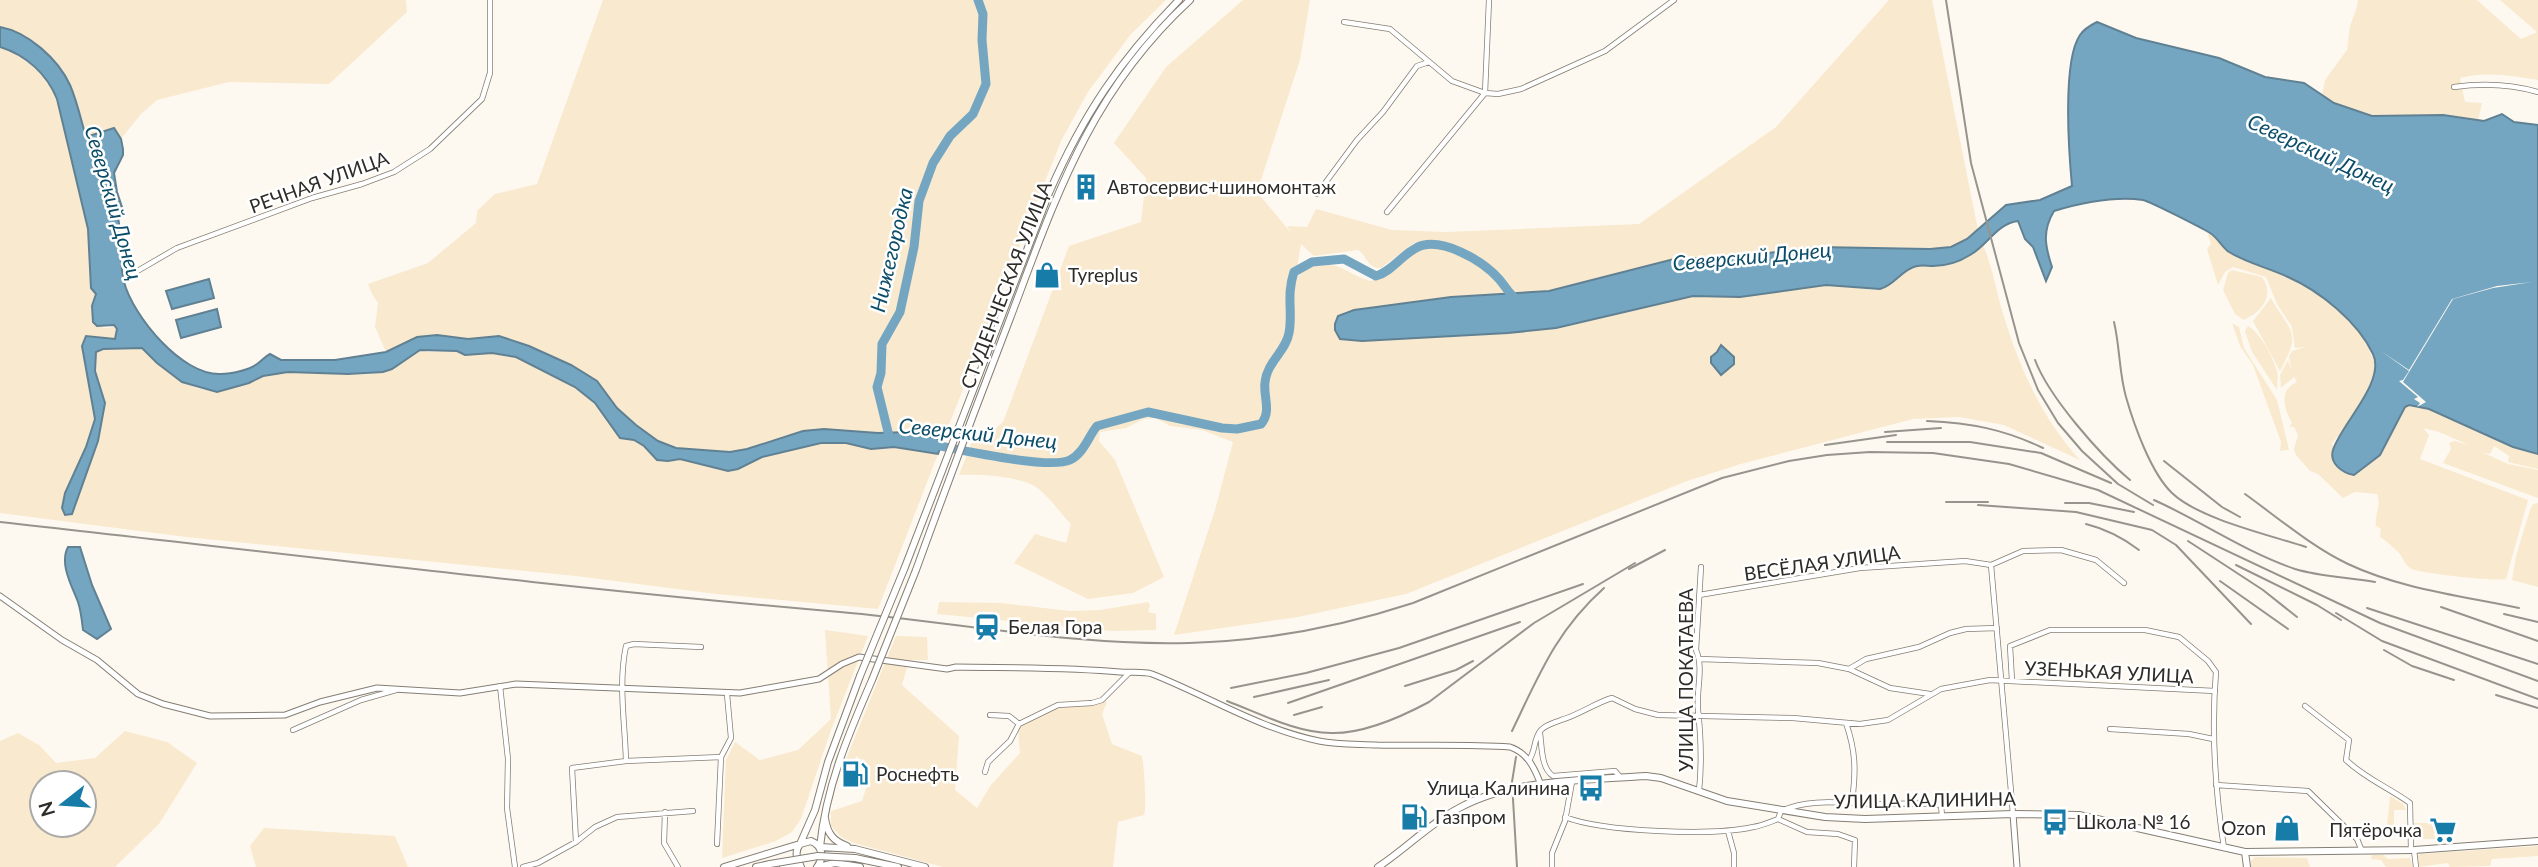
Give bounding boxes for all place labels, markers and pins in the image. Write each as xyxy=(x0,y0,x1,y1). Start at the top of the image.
building icon: Автосервис+шиномонтаж xyxy=(1071,172,1101,202)
place label: Автосервис+шиномонтаж xyxy=(1107,175,1336,198)
shop icon: Tyreplus xyxy=(1032,260,1062,290)
place label: Tyreplus xyxy=(1068,263,1138,286)
station icon: Белая Гора xyxy=(972,612,1002,642)
place label: Белая Гора xyxy=(1008,615,1102,638)
fuel station icon: Роснефть xyxy=(840,759,870,789)
place label: Роснефть xyxy=(876,762,959,785)
bus stop icon: Улица Калинина xyxy=(1576,773,1606,803)
place label: Улица Калинина xyxy=(1427,776,1570,799)
fuel station icon: Газпром xyxy=(1399,802,1429,832)
place label: Газпром xyxy=(1435,805,1506,828)
bus stop icon: Школа № 16 xyxy=(2040,807,2070,837)
place label: Школа № 16 xyxy=(2076,810,2191,833)
shop icon: Ozon xyxy=(2272,813,2302,843)
supermarket icon: Пятёрочка xyxy=(2428,815,2458,845)
place label: Ozon xyxy=(2221,816,2266,839)
place label: Пятёрочка xyxy=(2329,818,2422,841)

